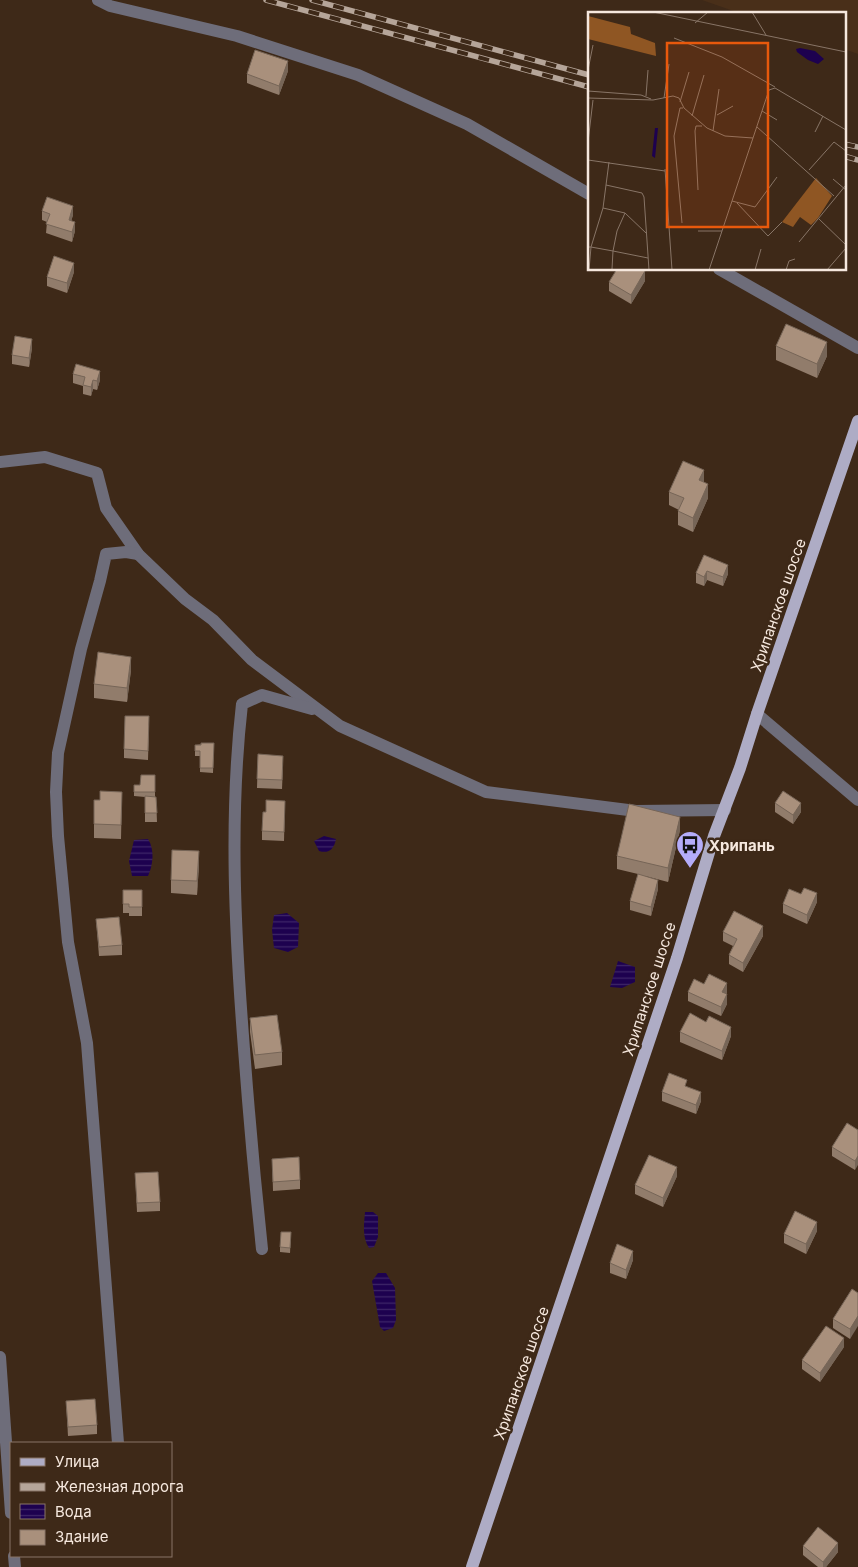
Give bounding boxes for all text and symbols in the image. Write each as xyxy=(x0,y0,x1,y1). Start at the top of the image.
inset map xyxy=(588,12,846,270)
street label: Хрипанское шоссе xyxy=(746,536,810,674)
bus stop icon: Хрипань xyxy=(675,830,705,869)
place label: Хрипань xyxy=(709,836,775,855)
street label: Хрипанское шоссе xyxy=(618,920,680,1058)
street label: Хрипанское шоссе xyxy=(489,1304,553,1442)
legend xyxy=(10,1442,172,1557)
text: Улица xyxy=(55,1452,99,1471)
text: Железная дорога xyxy=(55,1477,184,1496)
text: Вода xyxy=(55,1502,92,1521)
text: Здание xyxy=(55,1527,109,1546)

